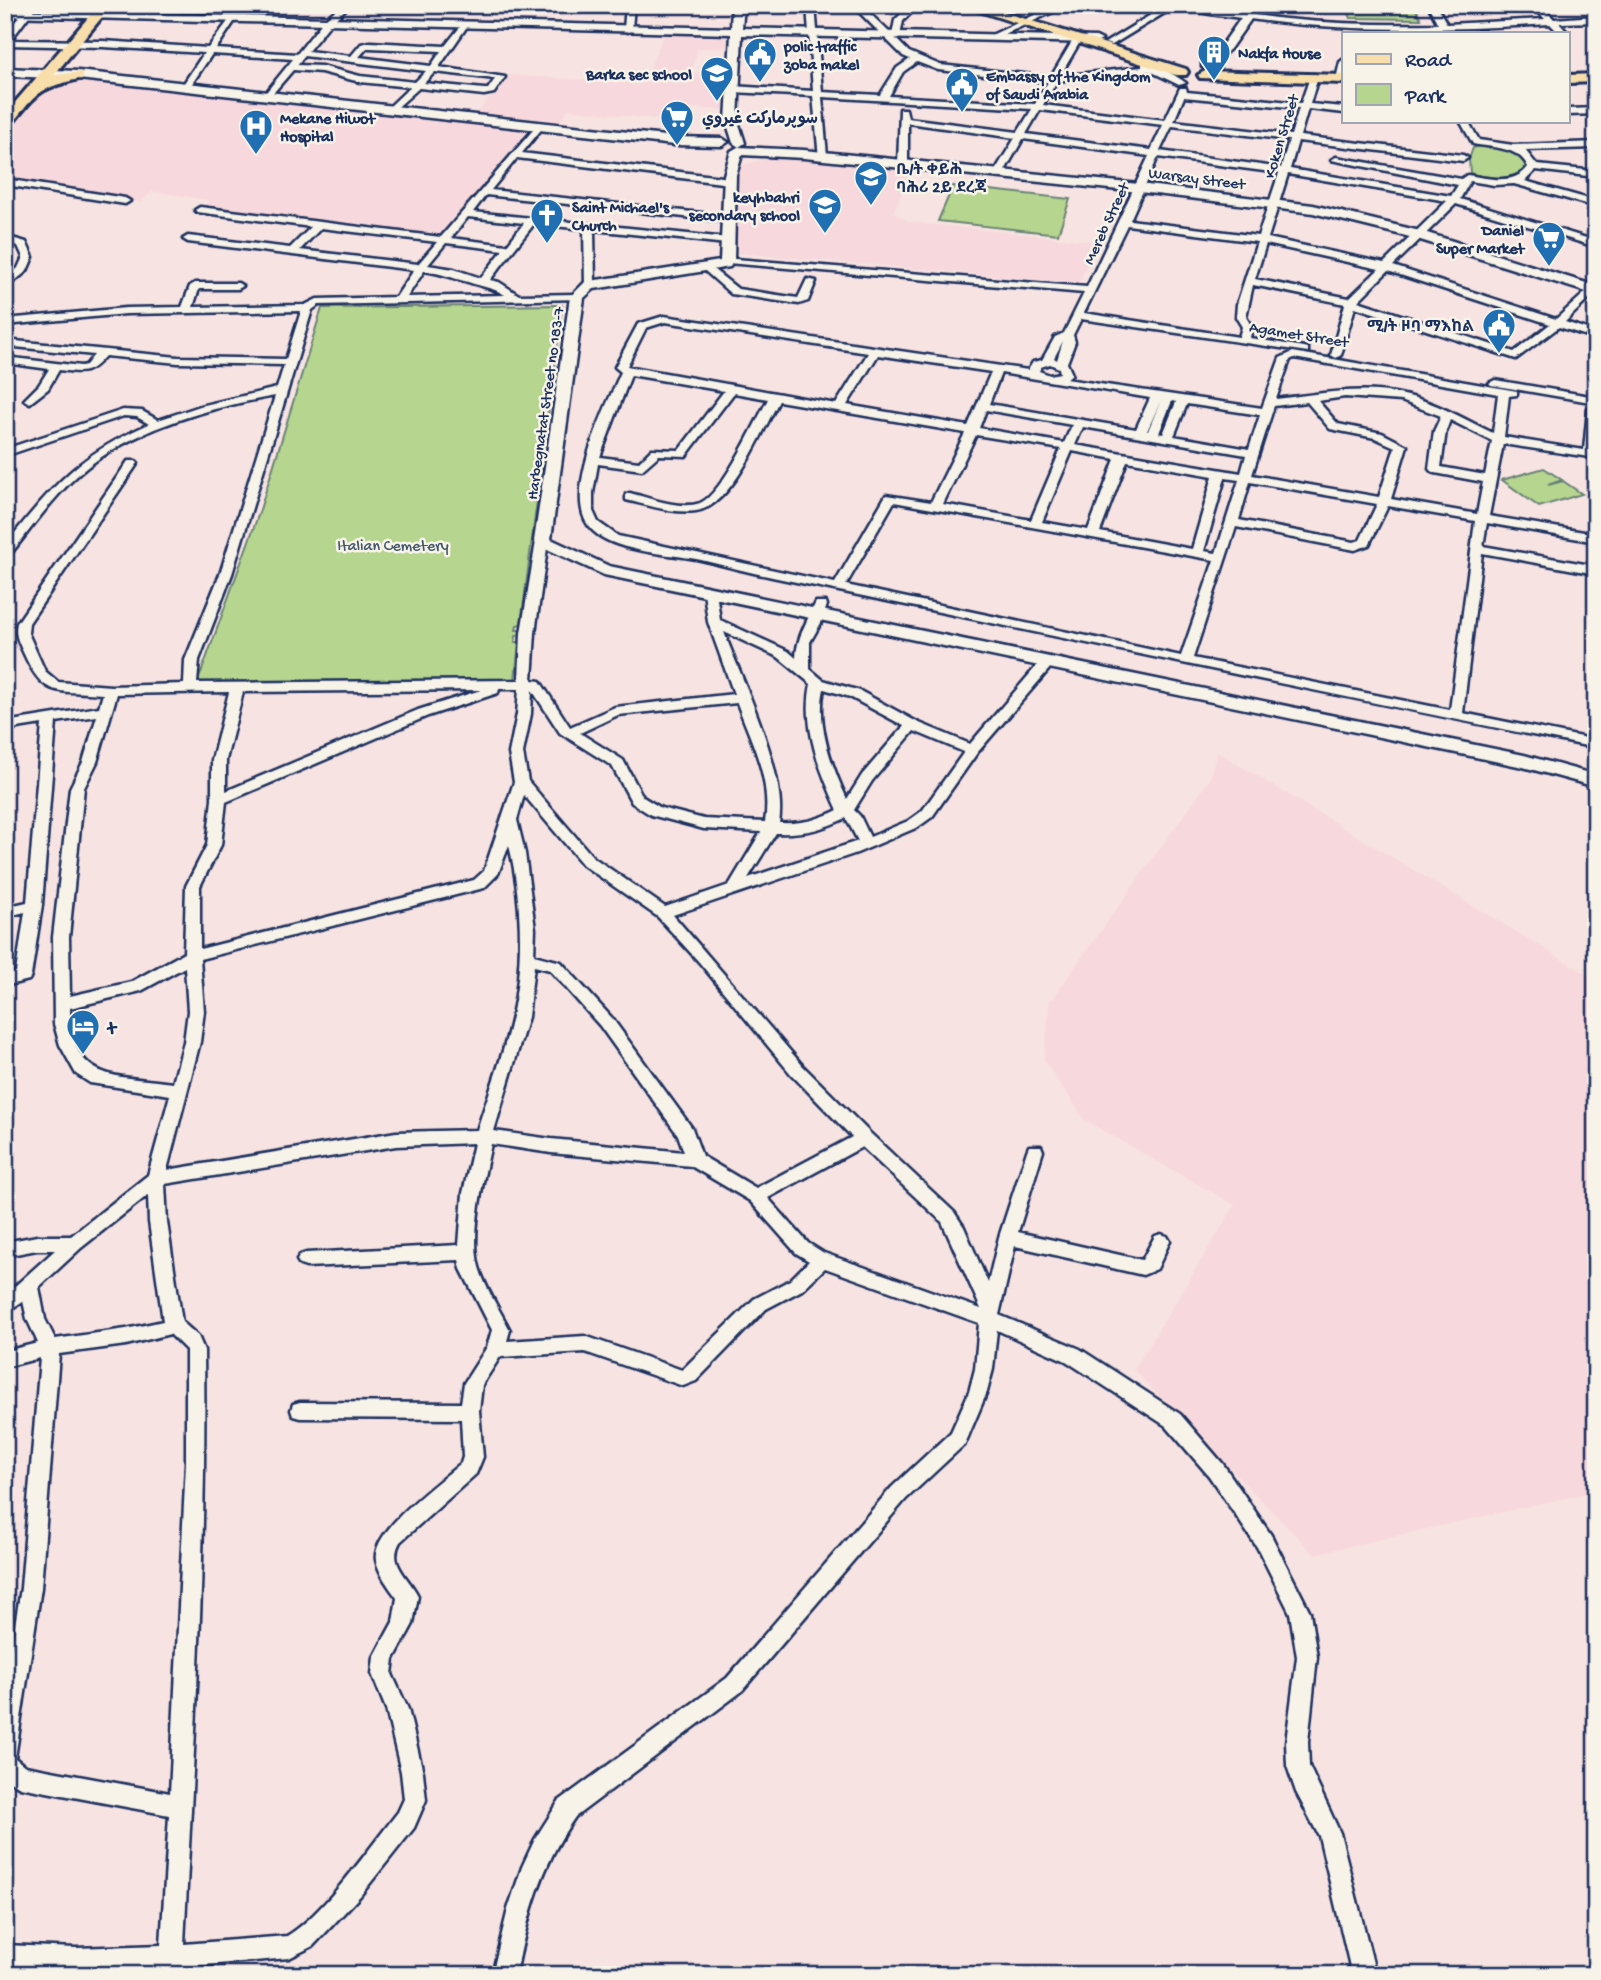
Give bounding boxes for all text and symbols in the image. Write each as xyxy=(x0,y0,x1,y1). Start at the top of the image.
legend xyxy=(1342,32,1570,122)
building icon: Nakfa House xyxy=(1195,33,1233,82)
public building icon: polic traffic zoba makel xyxy=(741,35,779,84)
place label: polic traffic zoba makel xyxy=(783,38,860,76)
place label: Nakfa House xyxy=(1238,45,1322,65)
text: Road xyxy=(1405,50,1453,75)
school or university icon: Barka sec school xyxy=(698,54,736,103)
public building icon: Embassy of the Kingdom of Saudi Arabia xyxy=(943,65,981,114)
place label: Barka sec school xyxy=(585,67,692,86)
place label: Embassy of the Kingdom of Saudi Arabia xyxy=(985,68,1151,106)
text: Park xyxy=(1404,86,1448,111)
street label: Koken Street xyxy=(1262,91,1306,181)
supermarket icon: سوپرمارکت غيروي xyxy=(658,98,696,147)
hospital icon: Mekane Hiwot Hospital xyxy=(237,107,275,156)
place label: سوپرمارکت غيروي xyxy=(702,110,818,130)
place label: Mekane Hiwot Hospital xyxy=(280,111,376,148)
school or university icon: ቤ/ት ቀይሕ ባሕሪ 2ይ ደረጃ xyxy=(852,158,890,207)
place label: ቤ/ት ቀይሕ ባሕሪ 2ይ ደረጃ xyxy=(896,161,987,199)
street label: Warsay Street xyxy=(1147,165,1247,196)
street label: Mereb Street xyxy=(1081,179,1136,268)
school or university icon: keyhbahri secondary school xyxy=(806,186,844,235)
place label: keyhbahri secondary school xyxy=(689,190,801,227)
church icon: Saint Michael's Church xyxy=(528,196,566,245)
place label: Saint Michael's Church xyxy=(571,200,670,237)
supermarket icon: Daniel Super Market xyxy=(1530,219,1568,268)
place label: Daniel Super Market xyxy=(1436,223,1525,260)
street label: Harbegnatat Street no 183-7 xyxy=(525,305,571,501)
public building icon: ሚ/ት ዞባ ማእከል xyxy=(1480,306,1518,355)
place label: ሚ/ት ዞባ ማእከል xyxy=(1367,318,1474,338)
street label: Agamet Street xyxy=(1248,319,1351,354)
park label: Italian Cemetery xyxy=(337,538,449,557)
hotel icon: t xyxy=(64,1007,102,1056)
place label: t xyxy=(106,1018,118,1041)

